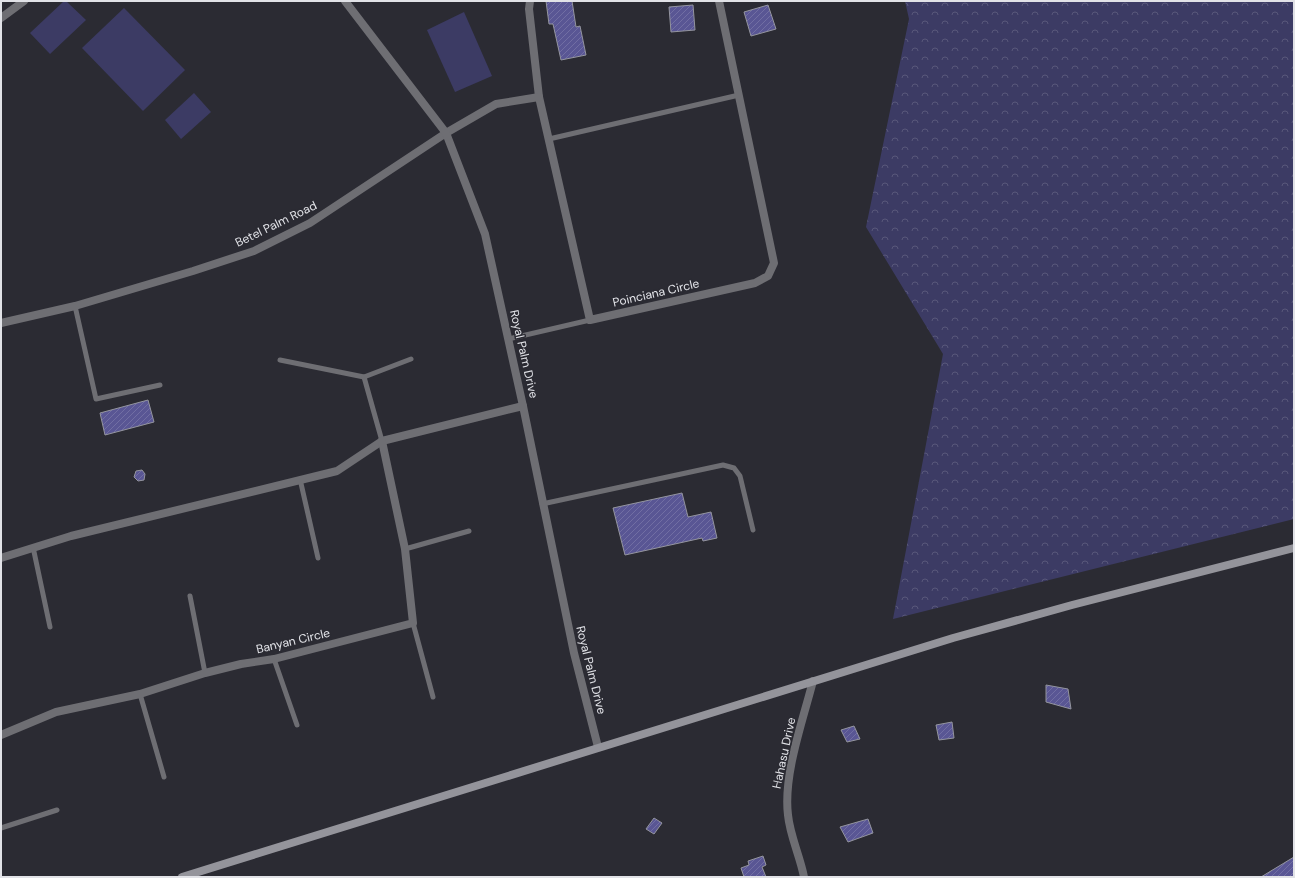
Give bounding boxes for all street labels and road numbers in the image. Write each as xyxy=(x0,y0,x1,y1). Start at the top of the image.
street label: Betel Palm Road xyxy=(233,197,319,251)
street label: Poinciana Circle xyxy=(611,275,701,311)
street label: Royal Palm Drive xyxy=(506,308,542,400)
street label: Royal Palm Drive xyxy=(572,624,610,716)
street label: Banyan Circle xyxy=(254,625,332,657)
street label: Hahasu Drive xyxy=(769,716,799,790)

